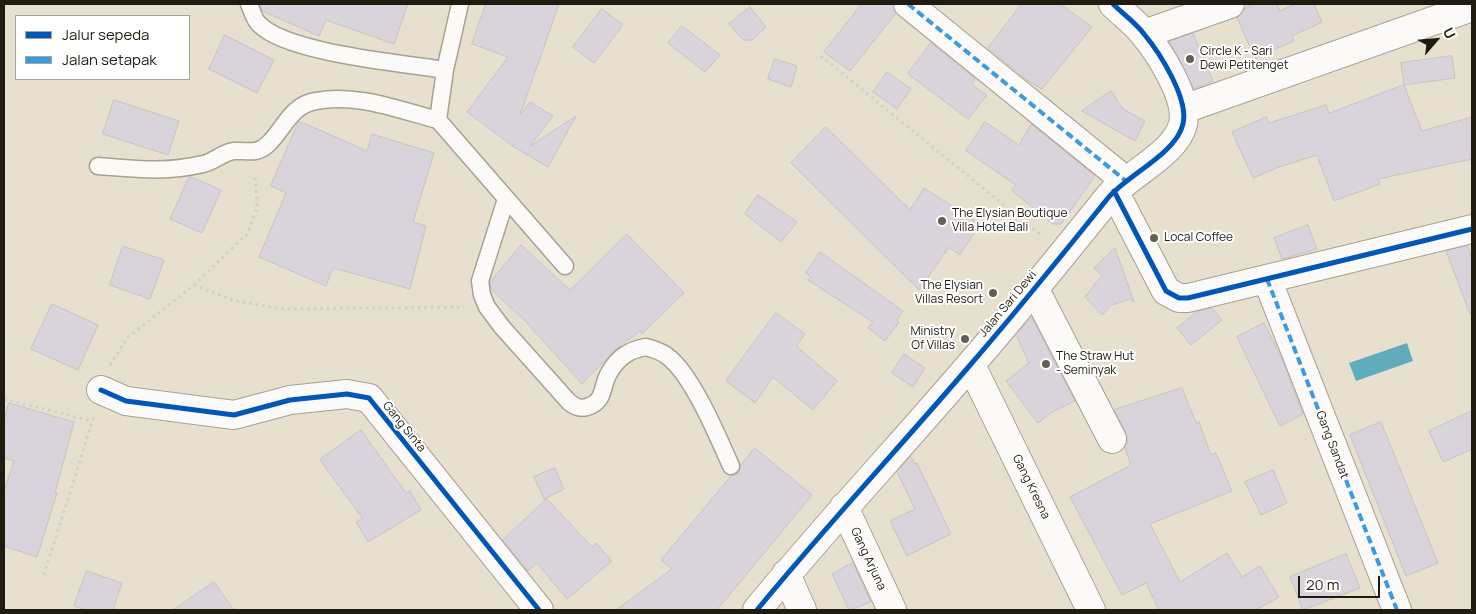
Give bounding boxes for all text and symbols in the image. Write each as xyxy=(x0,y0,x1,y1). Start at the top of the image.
legend xyxy=(15,15,190,80)
north arrow xyxy=(1411,15,1461,65)
text: Jalur sepeda xyxy=(62,24,149,45)
text: U xyxy=(1439,24,1461,42)
place label: Circle K - Sari Dewi Petitenget xyxy=(1200,45,1289,73)
text: Jalan setapak xyxy=(62,49,157,70)
marker: Circle K - Sari Dewi Petitenget xyxy=(1184,53,1196,65)
place label: The Elysian Boutique Villa Hotel Bali xyxy=(952,207,1067,235)
marker: The Elysian Boutique Villa Hotel Bali xyxy=(936,215,948,227)
place label: Local Coffee xyxy=(1164,231,1233,245)
marker: Local Coffee xyxy=(1148,232,1160,244)
street label: Jalan Sari Dewi xyxy=(976,268,1040,340)
place label: The Elysian Villas Resort xyxy=(915,279,983,307)
marker: The Elysian Villas Resort xyxy=(987,287,999,299)
place label: Ministry Of Villas xyxy=(911,325,955,353)
marker: Ministry Of Villas xyxy=(959,333,971,345)
place label: The Straw Hut - Seminyak xyxy=(1056,350,1134,378)
marker: The Straw Hut - Seminyak xyxy=(1040,358,1052,370)
street label: Gang Sinta xyxy=(379,399,429,455)
street label: Gang Sandat xyxy=(1312,409,1352,481)
street label: Gang Kresna xyxy=(1009,452,1053,522)
street label: Gang Arjuna xyxy=(847,525,889,593)
scale bar xyxy=(1301,566,1384,598)
text: 20 m xyxy=(1306,574,1339,595)

